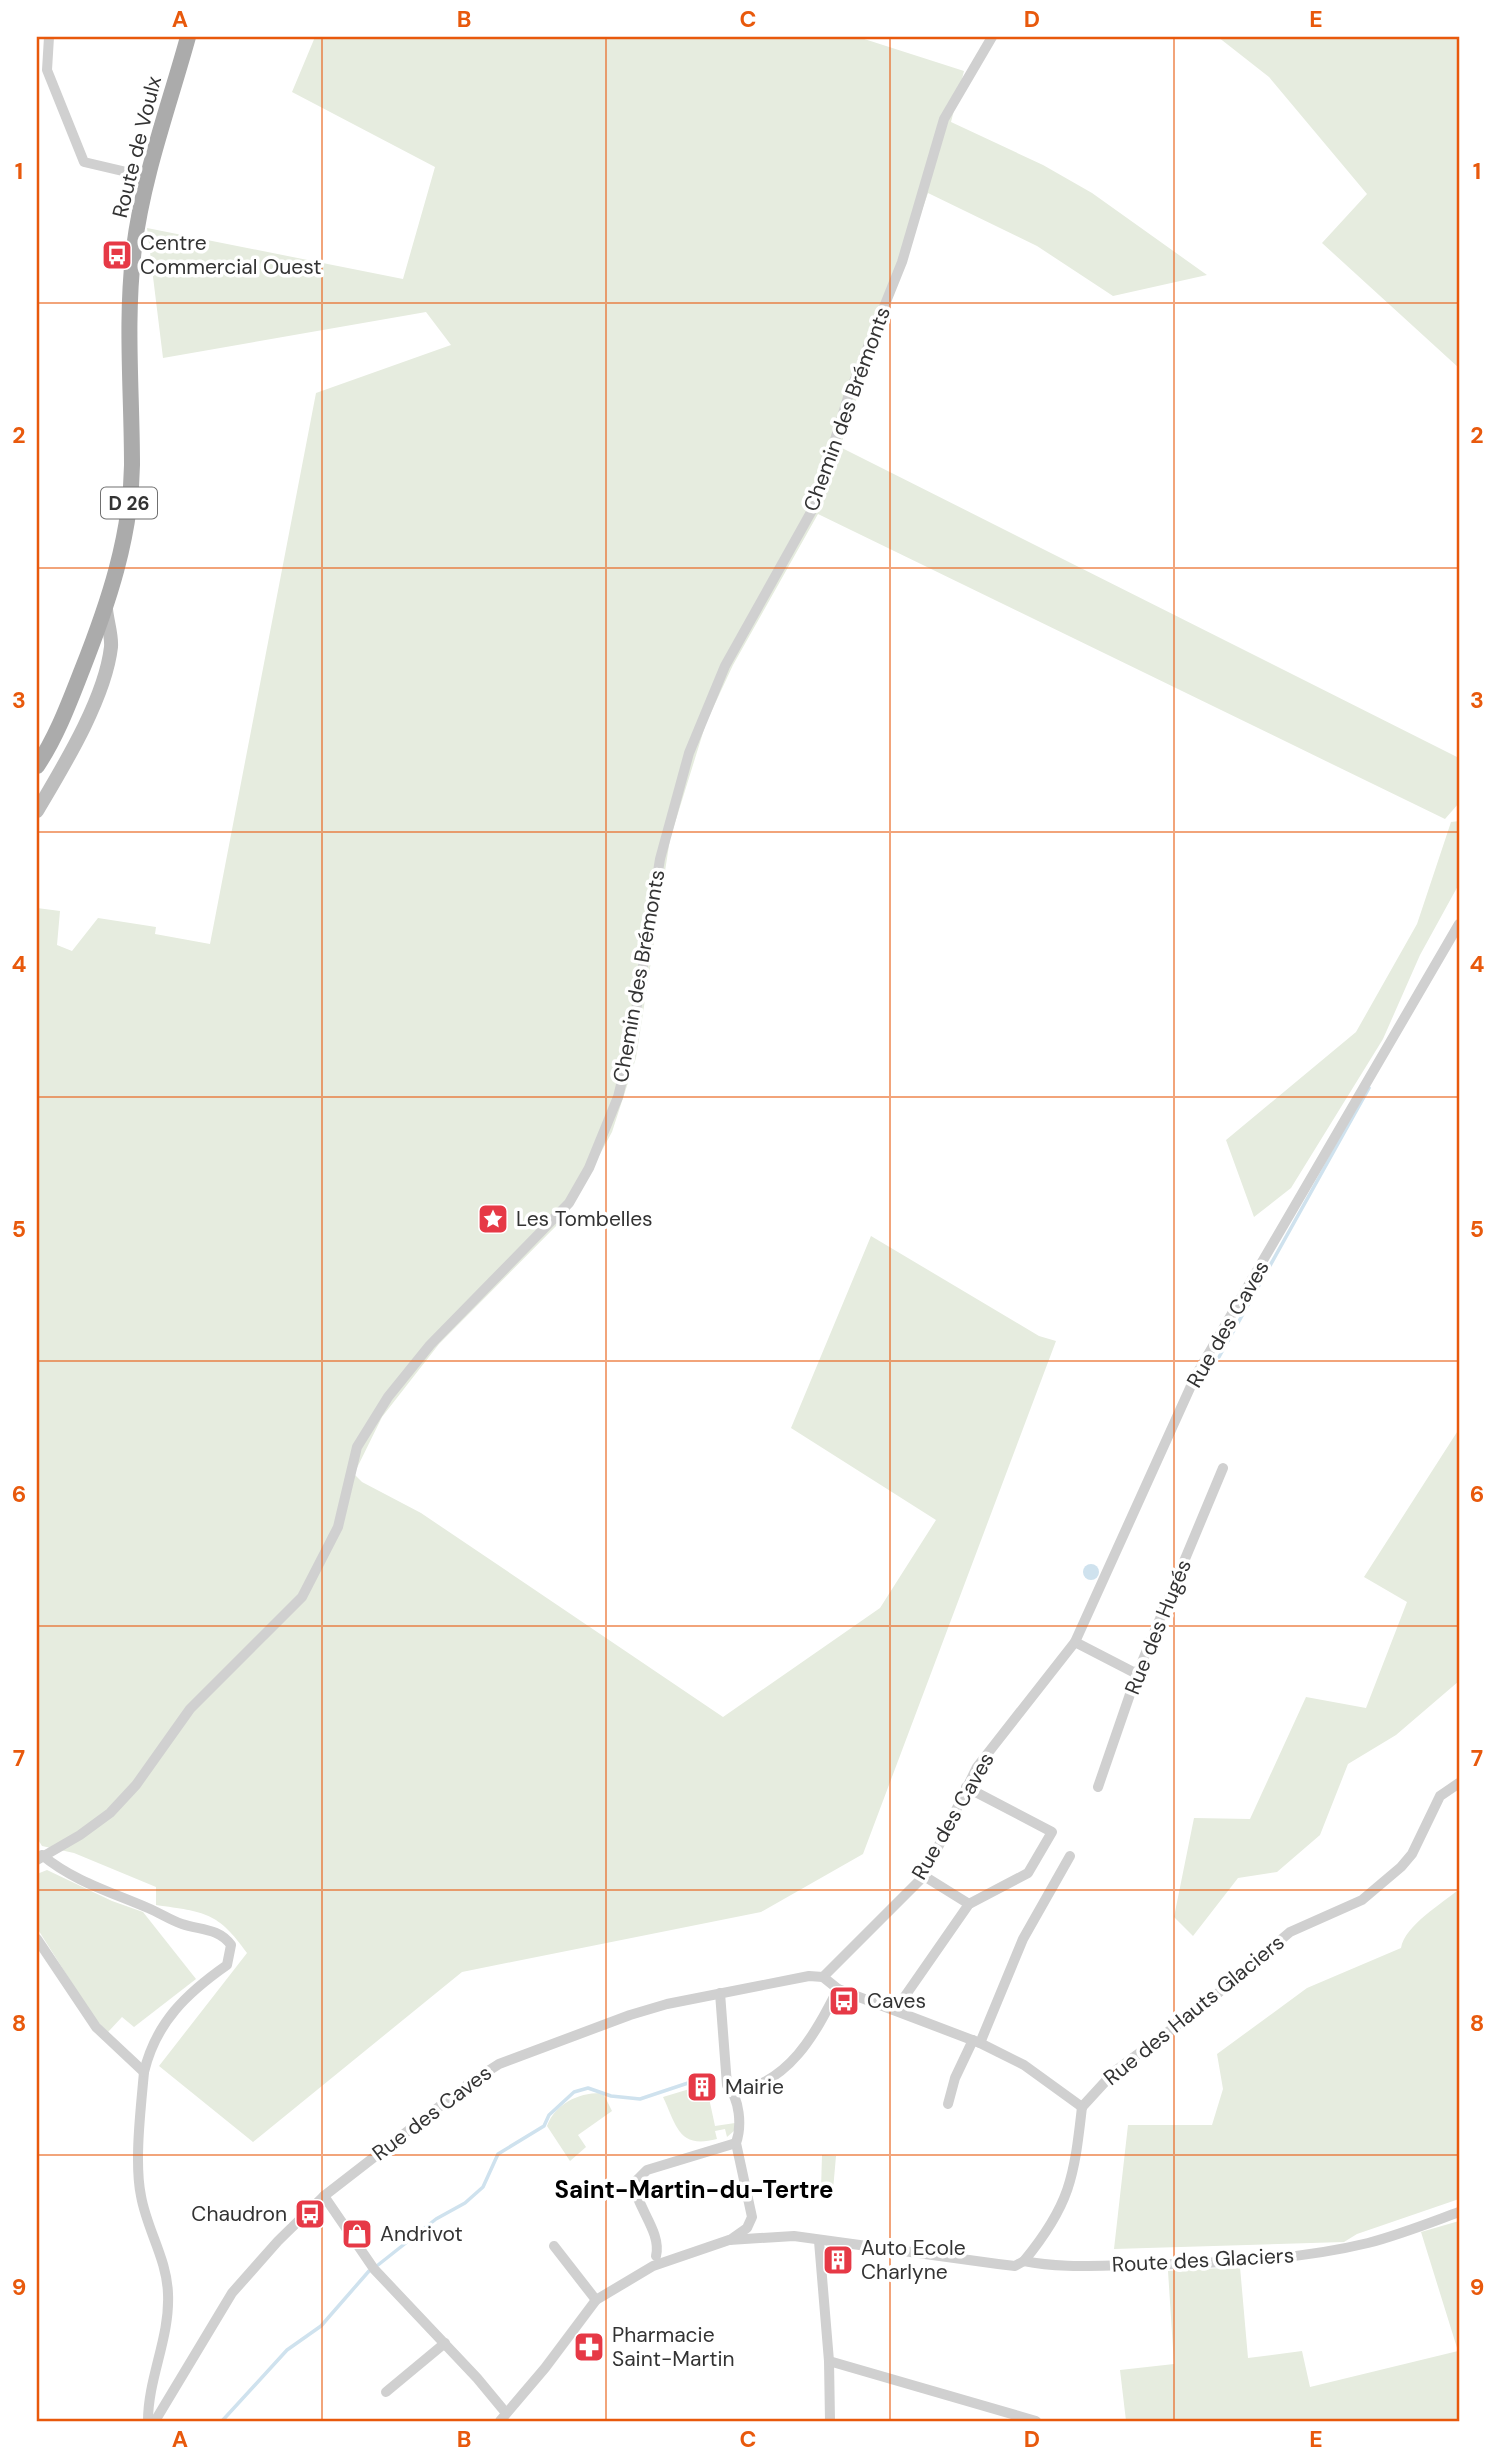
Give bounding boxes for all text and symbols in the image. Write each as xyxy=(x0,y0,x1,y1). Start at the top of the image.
text: A xyxy=(172,4,188,34)
text: B xyxy=(457,4,471,34)
text: C xyxy=(740,4,756,34)
text: D xyxy=(1024,4,1040,34)
text: E xyxy=(1309,4,1323,34)
street label: Route de Voulx xyxy=(106,73,168,221)
text: 1 xyxy=(15,156,23,186)
text: 1 xyxy=(1473,156,1481,186)
place label: Centre Commercial Ouest xyxy=(140,229,322,281)
bus stop icon: Centre Commercial Ouest xyxy=(100,238,134,272)
street label: Chemin des Brémonts xyxy=(797,303,897,515)
text: 2 xyxy=(12,420,26,450)
text: 2 xyxy=(1470,420,1484,450)
road number: D 26 xyxy=(101,488,157,518)
text: 3 xyxy=(12,685,26,715)
text: 3 xyxy=(1470,685,1484,715)
street label: Chemin des Brémonts xyxy=(606,867,672,1085)
text: 4 xyxy=(12,949,27,979)
text: 4 xyxy=(1470,949,1485,979)
place icon: Les Tombelles xyxy=(476,1202,510,1236)
place label: Les Tombelles xyxy=(516,1205,653,1233)
text: 5 xyxy=(12,1214,26,1244)
text: 5 xyxy=(1470,1214,1484,1244)
street label: Rue des Caves xyxy=(1180,1255,1276,1393)
text: 6 xyxy=(12,1479,26,1509)
text: 6 xyxy=(1470,1479,1484,1509)
street label: Rue des Hugés xyxy=(1118,1555,1198,1699)
text: 7 xyxy=(13,1743,25,1773)
text: 7 xyxy=(1471,1743,1483,1773)
street label: Rue des Caves xyxy=(905,1747,1001,1885)
street label: Rue des Hauts Glaciers xyxy=(1098,1928,1290,2092)
bus stop icon: Caves xyxy=(827,1984,861,2018)
place label: Caves xyxy=(867,1987,926,2015)
text: 8 xyxy=(12,2008,26,2038)
text: 8 xyxy=(1470,2008,1484,2038)
street label: Rue des Caves xyxy=(367,2059,497,2167)
building icon: Mairie xyxy=(685,2070,719,2104)
place label: Mairie xyxy=(725,2073,784,2101)
district label: Saint-Martin-du-Tertre xyxy=(555,2174,833,2205)
bus stop icon: Chaudron xyxy=(293,2197,327,2231)
place label: Chaudron xyxy=(191,2200,287,2228)
shop icon: Andrivot xyxy=(340,2217,374,2251)
place label: Andrivot xyxy=(380,2220,463,2248)
place label: Auto Ecole Charlyne xyxy=(861,2234,966,2286)
street label: Route des Glaciers xyxy=(1111,2241,1295,2279)
building icon: Auto Ecole Charlyne xyxy=(821,2243,855,2277)
text: 9 xyxy=(12,2272,26,2302)
text: 9 xyxy=(1470,2272,1484,2302)
place label: Pharmacie Saint-Martin xyxy=(612,2321,734,2373)
pharmacy icon: Pharmacie Saint-Martin xyxy=(572,2330,606,2364)
text: A xyxy=(172,2424,188,2454)
text: B xyxy=(457,2424,471,2454)
text: C xyxy=(740,2424,756,2454)
text: D xyxy=(1024,2424,1040,2454)
text: E xyxy=(1309,2424,1323,2454)

